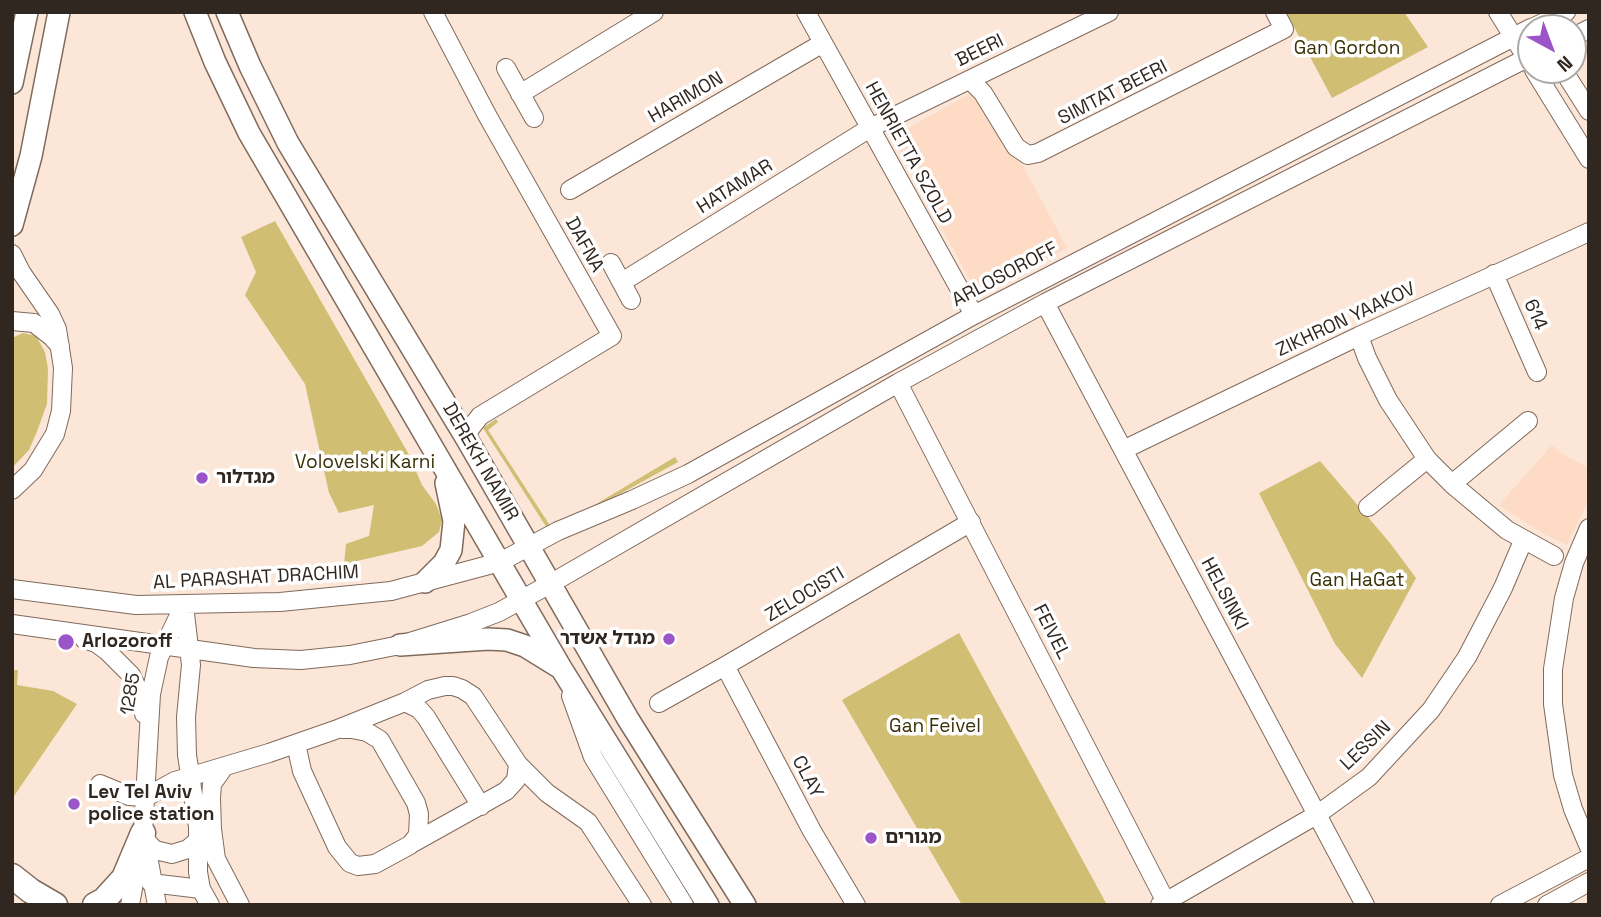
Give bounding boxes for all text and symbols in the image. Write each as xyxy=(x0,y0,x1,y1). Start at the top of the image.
north arrow xyxy=(1517,14,1587,84)
street label: BEERI xyxy=(952,30,1008,72)
park label: Gan Gordon xyxy=(1294,38,1400,60)
text: N xyxy=(1552,50,1578,77)
street label: SIMTAT BEERI xyxy=(1055,56,1171,130)
street label: HARIMON xyxy=(644,67,728,129)
street label: HENRIETTA SZOLD xyxy=(860,78,956,228)
street label: HATAMAR xyxy=(693,155,777,219)
street label: DAFNA xyxy=(560,214,608,276)
street label: ARLOSOROFF xyxy=(948,238,1062,312)
street label: ZIKHRON YAAKOV xyxy=(1273,278,1419,362)
street label: 614 xyxy=(1518,296,1552,334)
street label: DEREKH NAMIR xyxy=(437,399,523,525)
park label: Volovelski Karni xyxy=(295,452,435,474)
place label: מגדלור xyxy=(216,467,275,489)
marker: מגדלור xyxy=(194,470,210,486)
street label: HELSINKI xyxy=(1195,554,1253,634)
street label: AL PARASHAT DRACHIM xyxy=(152,561,360,595)
street label: ZELOCISTI xyxy=(761,563,849,627)
park label: Gan HaGat xyxy=(1310,570,1404,592)
street label: FEIVEL xyxy=(1028,601,1074,663)
place label: מגדל אשדר xyxy=(560,628,655,650)
place label: Arlozoroff xyxy=(82,631,172,653)
marker: מגדל אשדר xyxy=(661,631,677,647)
marker: Arlozoroff xyxy=(56,632,76,652)
street label: 1285 xyxy=(116,671,146,717)
park label: Gan Feivel xyxy=(889,716,981,738)
street label: LESSIN xyxy=(1336,716,1396,776)
street label: CLAY xyxy=(786,752,828,802)
place label: Lev Tel Aviv police station xyxy=(88,782,215,826)
marker: Lev Tel Aviv police station xyxy=(66,796,82,812)
place label: מגורים xyxy=(885,827,942,849)
marker: מגורים xyxy=(863,830,879,846)

